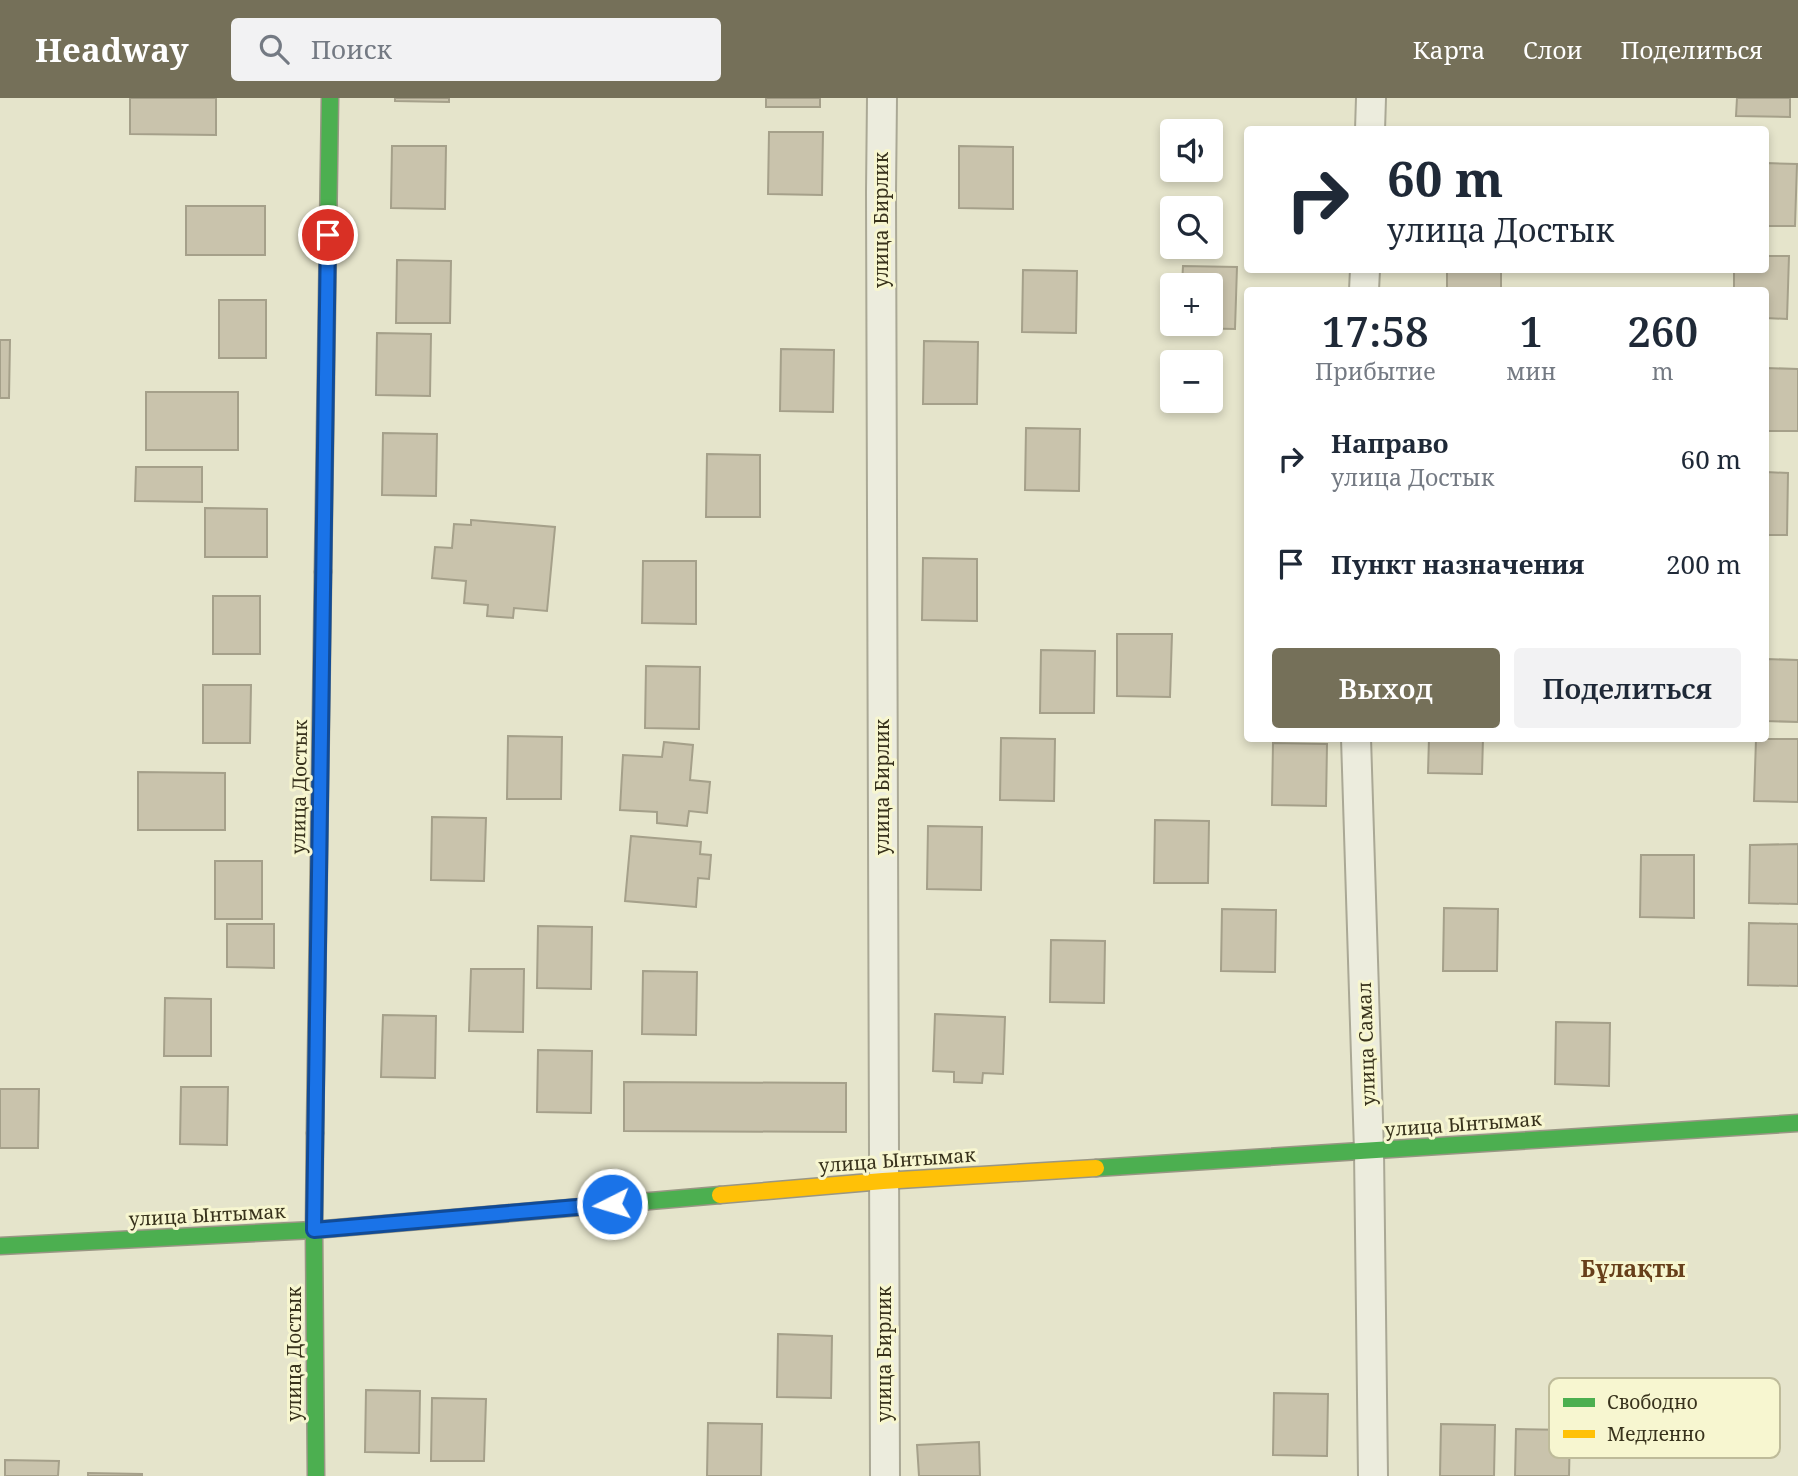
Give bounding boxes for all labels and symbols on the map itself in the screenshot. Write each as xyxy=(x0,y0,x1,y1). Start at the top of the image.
street label: улица Бирлик xyxy=(868,151,894,288)
pin xyxy=(298,205,358,265)
street label: улица Бирлик xyxy=(869,718,895,855)
street label: улица Достык xyxy=(285,719,313,855)
street label: улица Самал xyxy=(1351,981,1381,1107)
street label: улица Ынтымак xyxy=(1384,1105,1543,1142)
street label: улица Ынтымак xyxy=(818,1141,977,1178)
position arrow xyxy=(575,1167,649,1241)
street label: улица Ынтымак xyxy=(128,1198,287,1232)
district label: Бұлақты xyxy=(1581,1252,1685,1284)
street label: улица Бирлик xyxy=(871,1285,897,1422)
street label: улица Достык xyxy=(281,1286,307,1421)
legend xyxy=(1549,1378,1780,1458)
text: Свободно xyxy=(1607,1389,1698,1415)
text: Медленно xyxy=(1607,1421,1705,1447)

